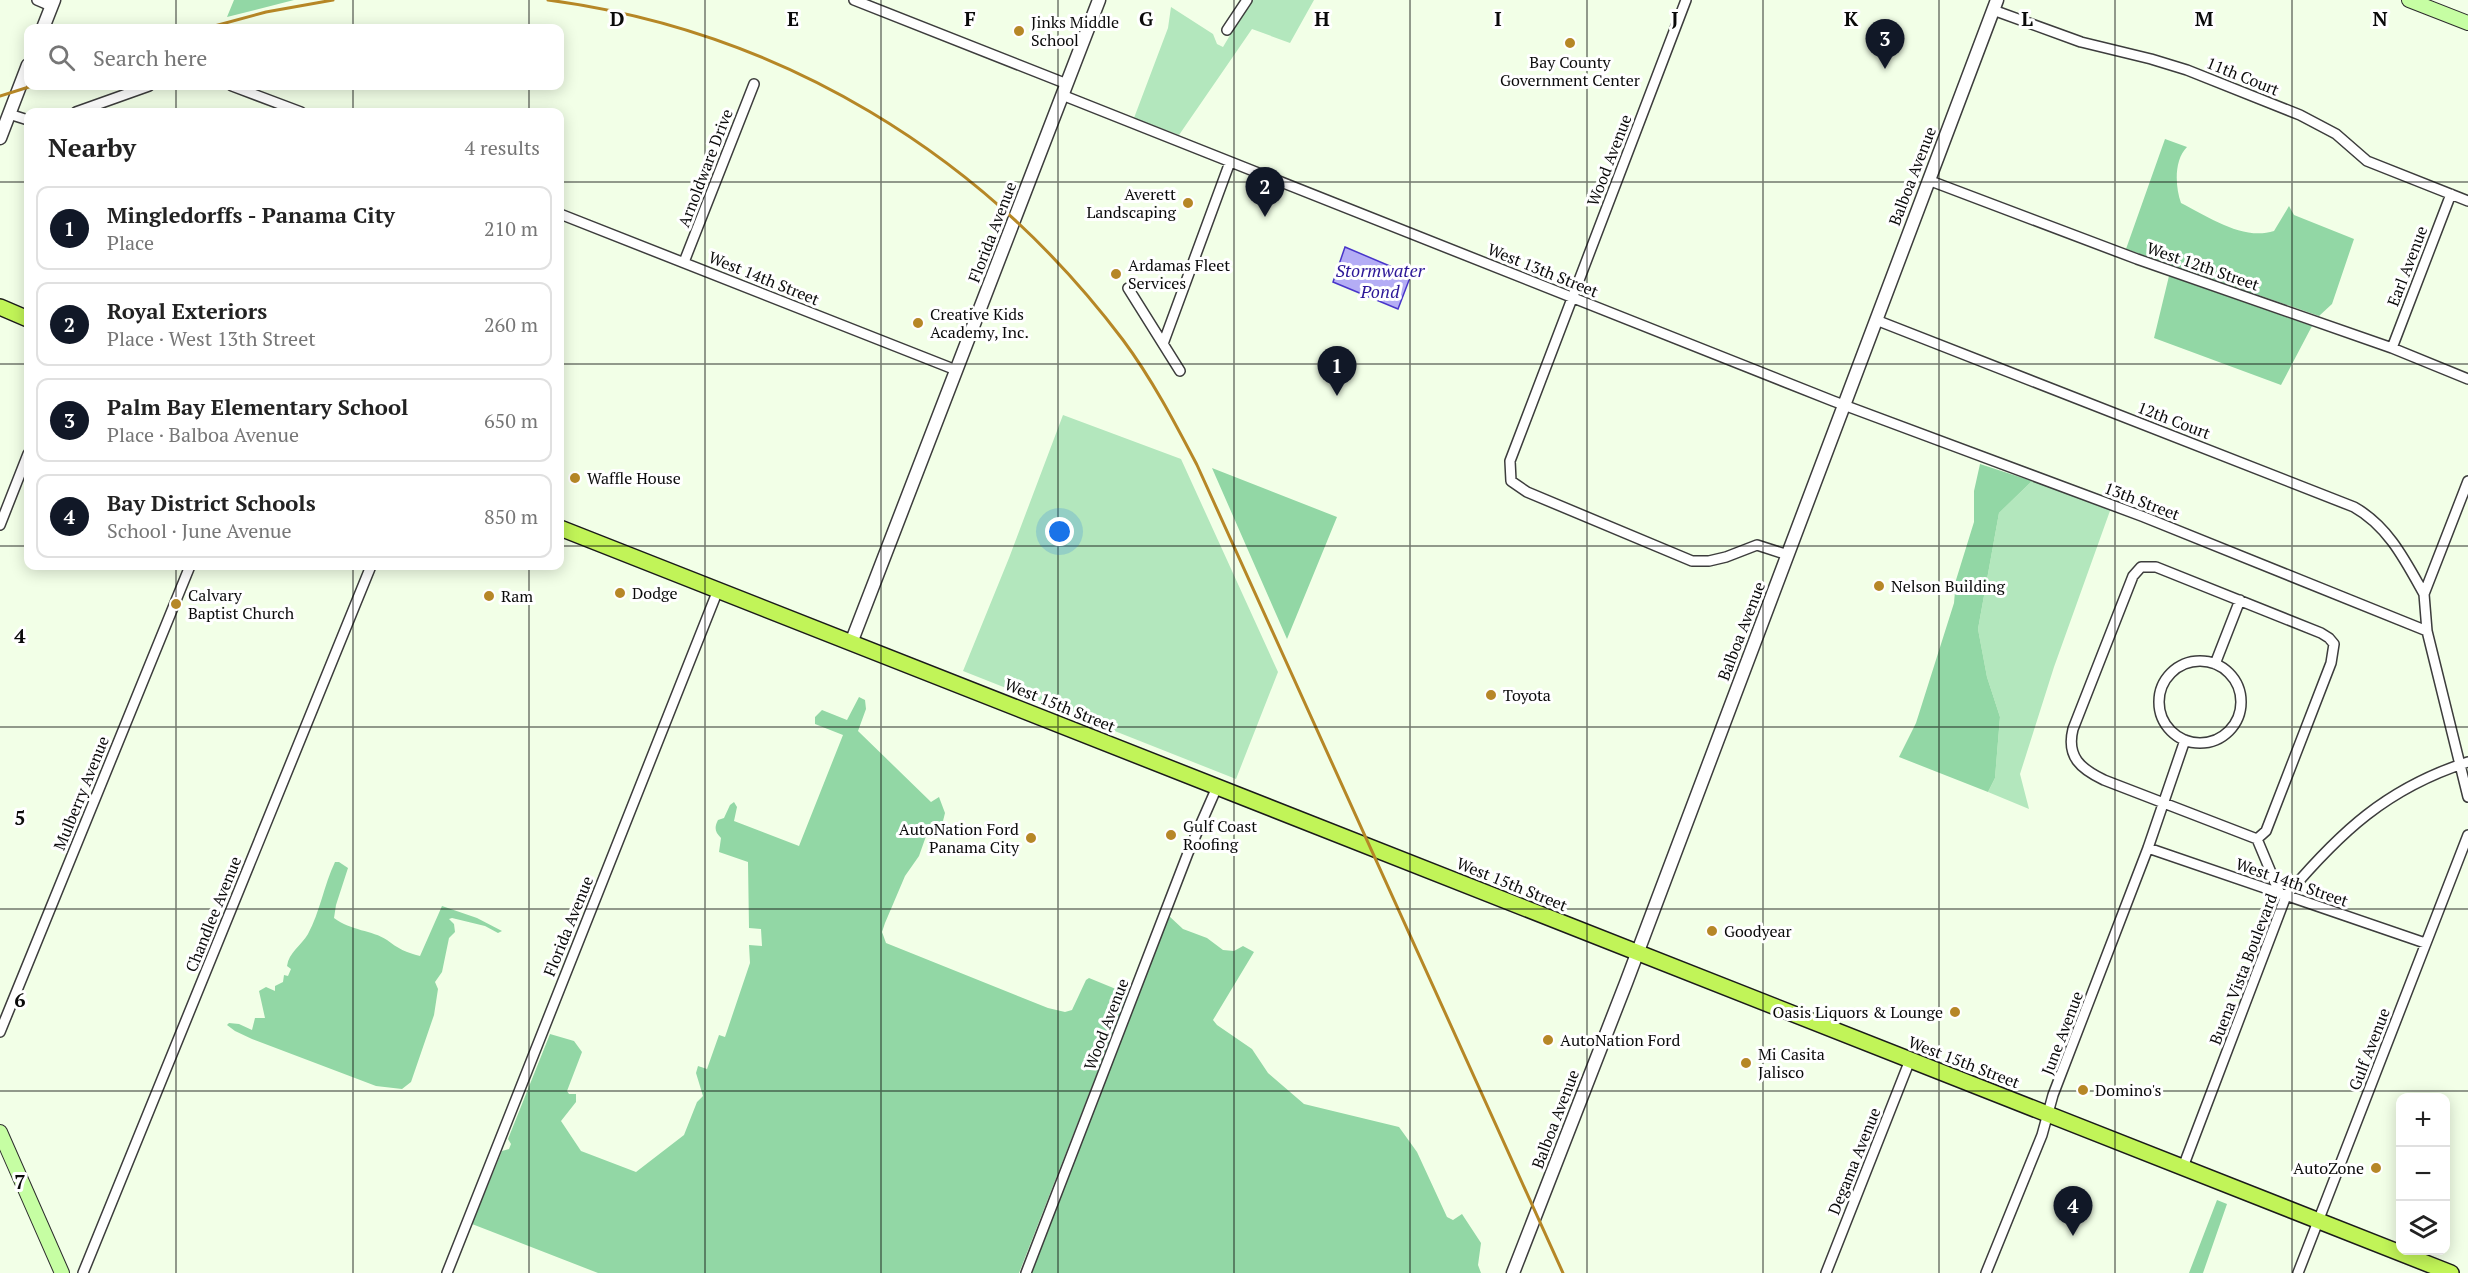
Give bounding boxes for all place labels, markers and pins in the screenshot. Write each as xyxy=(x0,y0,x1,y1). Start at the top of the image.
place label: Jinks Middle School xyxy=(1031,11,1119,51)
pin: 3 xyxy=(1866,20,1904,69)
marker: Jinks Middle School xyxy=(1012,24,1026,38)
marker: Bay County Government Center xyxy=(1563,36,1577,50)
place label: Bay County Government Center xyxy=(1500,51,1641,91)
pin: 2 xyxy=(1246,168,1284,217)
place label: Averett Landscaping xyxy=(1086,183,1177,223)
marker: Averett Landscaping xyxy=(1181,196,1195,210)
place label: Ardamas Fleet Services xyxy=(1128,254,1230,294)
marker: Ardamas Fleet Services xyxy=(1109,267,1123,281)
place label: Creative Kids Academy, Inc. xyxy=(930,303,1029,343)
marker: Creative Kids Academy, Inc. xyxy=(911,316,925,330)
pin: 1 xyxy=(1318,346,1356,396)
place label: Waffle House xyxy=(587,467,681,489)
marker: Waffle House xyxy=(568,471,582,485)
place label: Nelson Building xyxy=(1891,575,2006,597)
marker: Nelson Building xyxy=(1872,579,1886,593)
place label: Dodge xyxy=(632,582,678,604)
place label: Calvary Baptist Church xyxy=(188,584,295,624)
place label: Ram xyxy=(501,585,533,607)
marker: Dodge xyxy=(613,586,627,600)
marker: Ram xyxy=(482,589,496,603)
marker: Calvary Baptist Church xyxy=(169,597,183,611)
place label: Toyota xyxy=(1503,684,1551,706)
marker: Toyota xyxy=(1484,688,1498,702)
place label: Gulf Coast Roofing xyxy=(1183,815,1257,855)
place label: AutoNation Ford Panama City xyxy=(899,818,1020,858)
marker: Gulf Coast Roofing xyxy=(1164,828,1178,842)
marker: AutoNation Ford Panama City xyxy=(1024,831,1038,845)
place label: Goodyear xyxy=(1724,920,1793,942)
marker: Goodyear xyxy=(1705,924,1719,938)
place label: Oasis Liquors & Lounge xyxy=(1773,1001,1943,1023)
marker: Oasis Liquors & Lounge xyxy=(1948,1005,1962,1019)
place label: AutoNation Ford xyxy=(1560,1029,1680,1051)
marker: AutoNation Ford xyxy=(1541,1033,1555,1047)
place label: Mi Casita Jalisco xyxy=(1758,1043,1825,1083)
marker: Mi Casita Jalisco xyxy=(1739,1056,1753,1070)
place label: Domino's xyxy=(2095,1079,2162,1101)
marker: Domino's xyxy=(2076,1083,2090,1097)
place label: AutoZone xyxy=(2293,1157,2364,1179)
marker: AutoZone xyxy=(2369,1161,2383,1175)
pin: 4 xyxy=(2054,1186,2092,1236)

